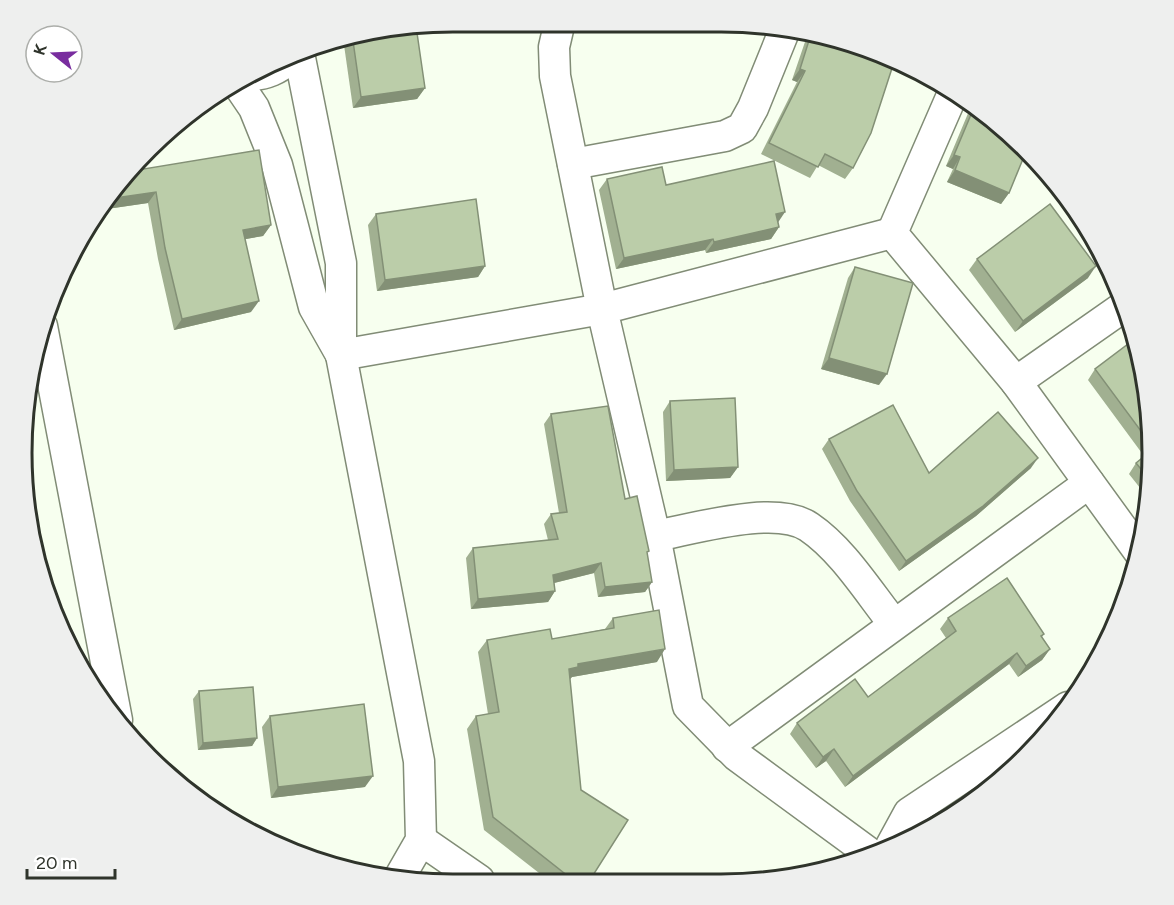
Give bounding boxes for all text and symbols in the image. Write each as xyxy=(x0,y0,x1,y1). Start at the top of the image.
north arrow xyxy=(24,24,84,84)
text: K xyxy=(30,41,51,58)
scale bar xyxy=(27,842,116,880)
text: 20 m xyxy=(36,852,77,874)

